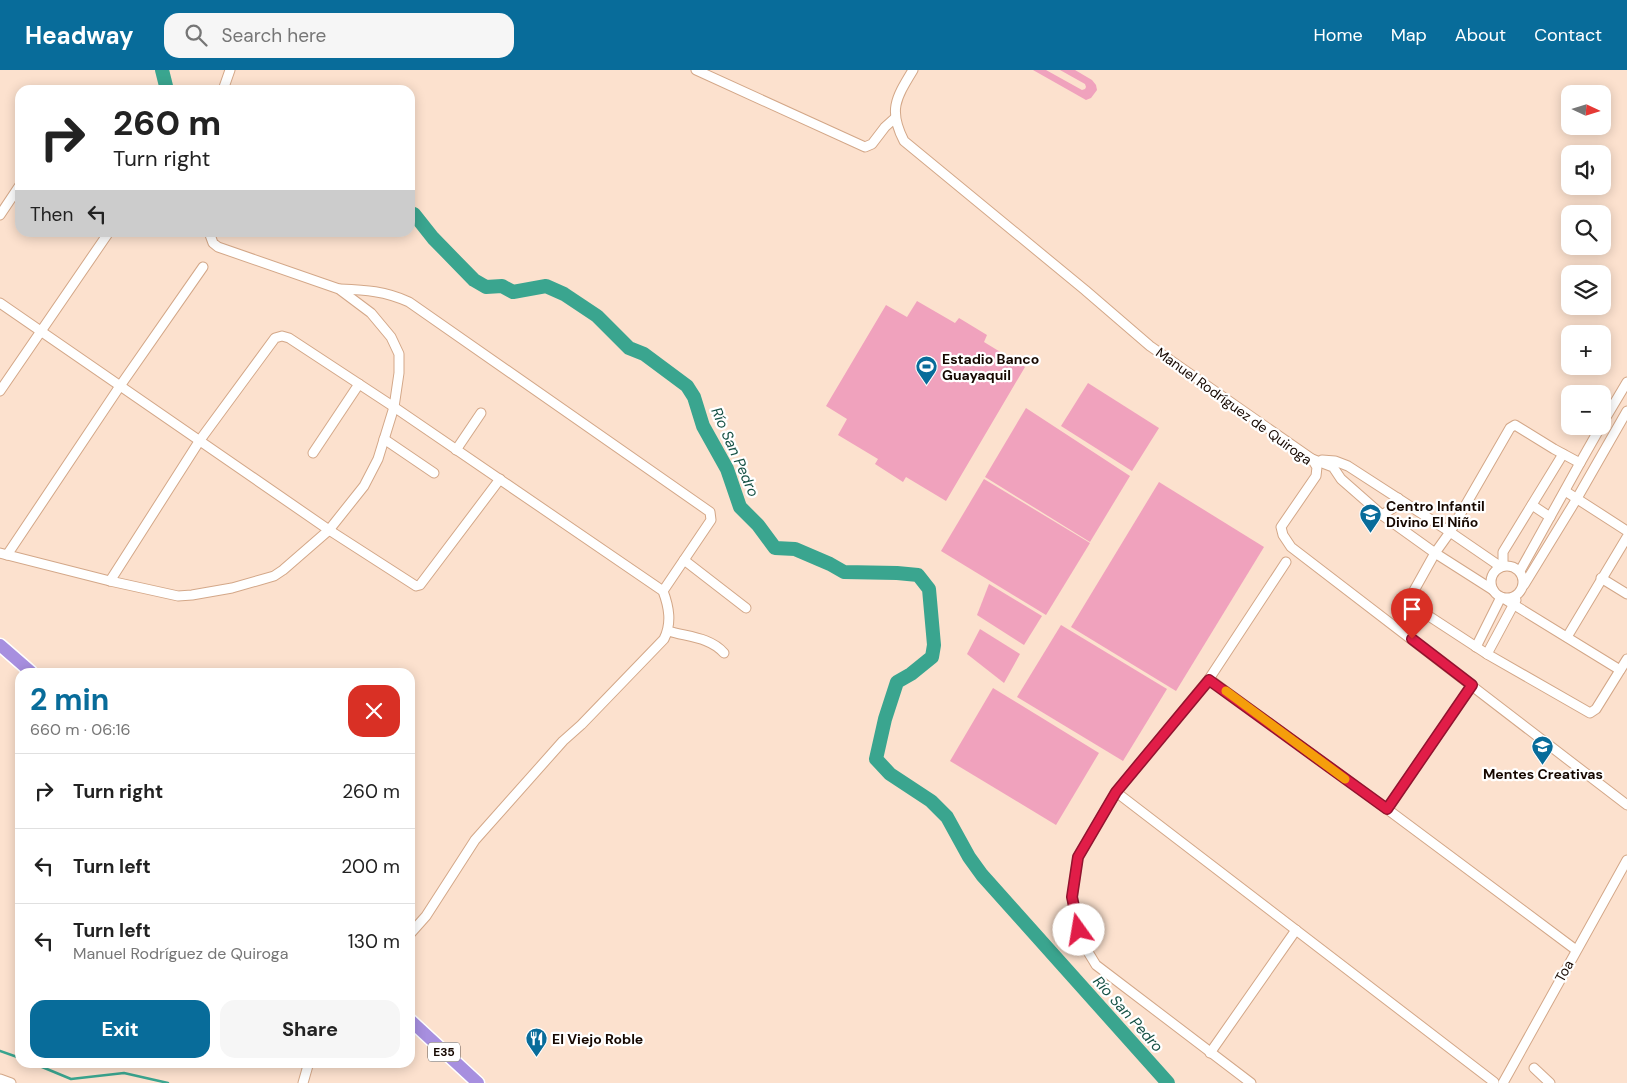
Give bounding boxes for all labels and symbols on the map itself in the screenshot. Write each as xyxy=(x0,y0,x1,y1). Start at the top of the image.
north arrow xyxy=(1561,85,1611,135)
street label: Manuel Rodríguez de Quiroga xyxy=(1152,343,1316,469)
place label: Estadio Banco Guayaquil xyxy=(942,350,1039,384)
sports icon: Estadio Banco Guayaquil xyxy=(914,355,938,386)
water label: Río San Pedro xyxy=(706,404,764,500)
place label: Centro Infantil Divino El Niño xyxy=(1386,497,1485,531)
school or university icon: Centro Infantil Divino El Niño xyxy=(1358,502,1382,533)
pin xyxy=(1391,588,1433,639)
school or university icon: Mentes Creativas xyxy=(1531,734,1555,765)
place label: Mentes Creativas xyxy=(1483,765,1603,783)
position arrow xyxy=(1052,903,1104,955)
street label: Toa xyxy=(1551,957,1577,985)
water label: Río San Pedro xyxy=(1088,972,1168,1056)
restaurant icon: El Viejo Roble xyxy=(524,1027,548,1058)
place label: El Viejo Roble xyxy=(552,1030,643,1048)
road number: E35 xyxy=(428,1042,460,1062)

